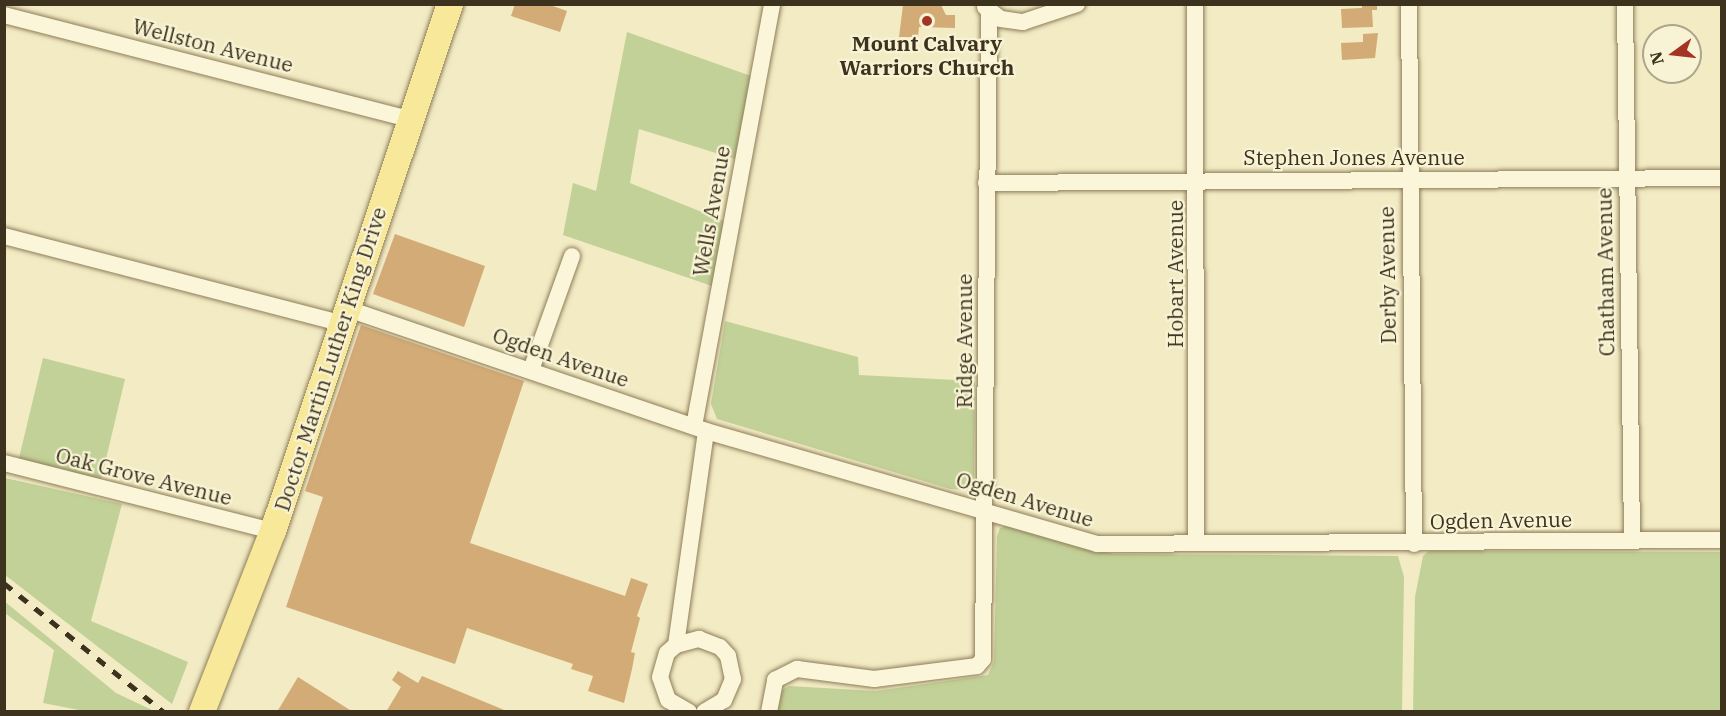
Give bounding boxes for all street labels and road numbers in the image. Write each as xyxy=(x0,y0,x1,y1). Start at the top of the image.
street label: Wellston Avenue xyxy=(130,13,296,77)
street label: Wells Avenue xyxy=(687,144,735,278)
street label: Stephen Jones Avenue xyxy=(1243,144,1465,170)
street label: Chatham Avenue xyxy=(1591,187,1619,357)
street label: Hobart Avenue xyxy=(1162,200,1188,348)
street label: Doctor Martin Luther King Drive xyxy=(269,204,391,514)
street label: Derby Avenue xyxy=(1373,206,1401,344)
street label: Ridge Avenue xyxy=(951,274,977,408)
street label: Ogden Avenue xyxy=(490,322,632,392)
street label: Oak Grove Avenue xyxy=(53,442,235,510)
street label: Ogden Avenue xyxy=(953,466,1097,532)
street label: Ogden Avenue xyxy=(1430,506,1572,534)

